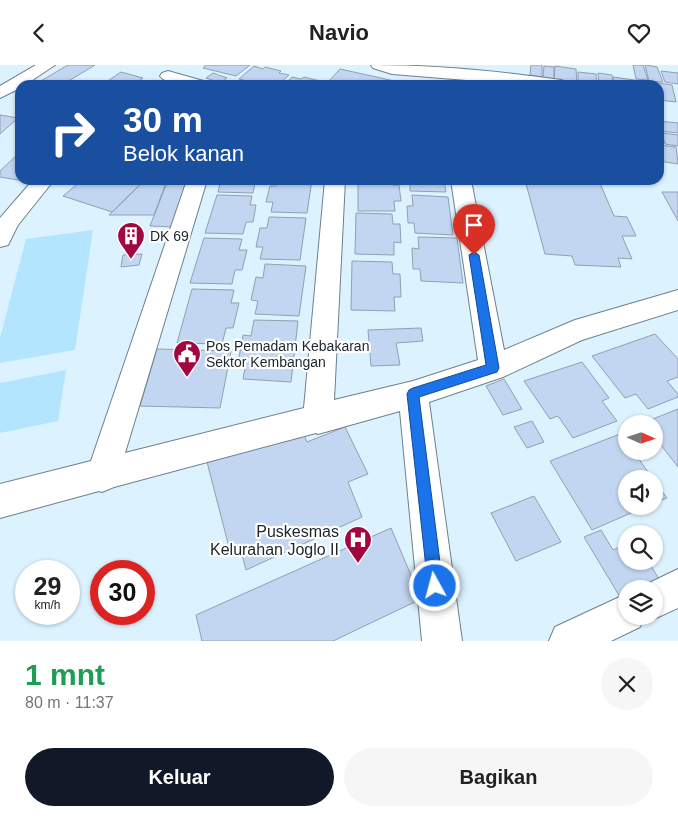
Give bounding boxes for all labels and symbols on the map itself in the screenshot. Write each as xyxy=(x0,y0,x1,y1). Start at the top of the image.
pin xyxy=(453,204,495,255)
building icon: DK 69 xyxy=(116,221,146,260)
place label: DK 69 xyxy=(150,228,189,244)
place label: Pos Pemadam Kebakaran Sektor Kembangan xyxy=(206,338,369,370)
public building icon: Pos Pemadam Kebakaran Sektor Kembangan xyxy=(172,339,202,378)
north arrow xyxy=(618,415,662,460)
place label: Puskesmas Kelurahan Joglo II xyxy=(210,523,339,558)
hospital icon: Puskesmas Kelurahan Joglo II xyxy=(343,525,373,564)
position arrow xyxy=(408,559,460,611)
speed limit sign: 30 xyxy=(90,560,155,625)

